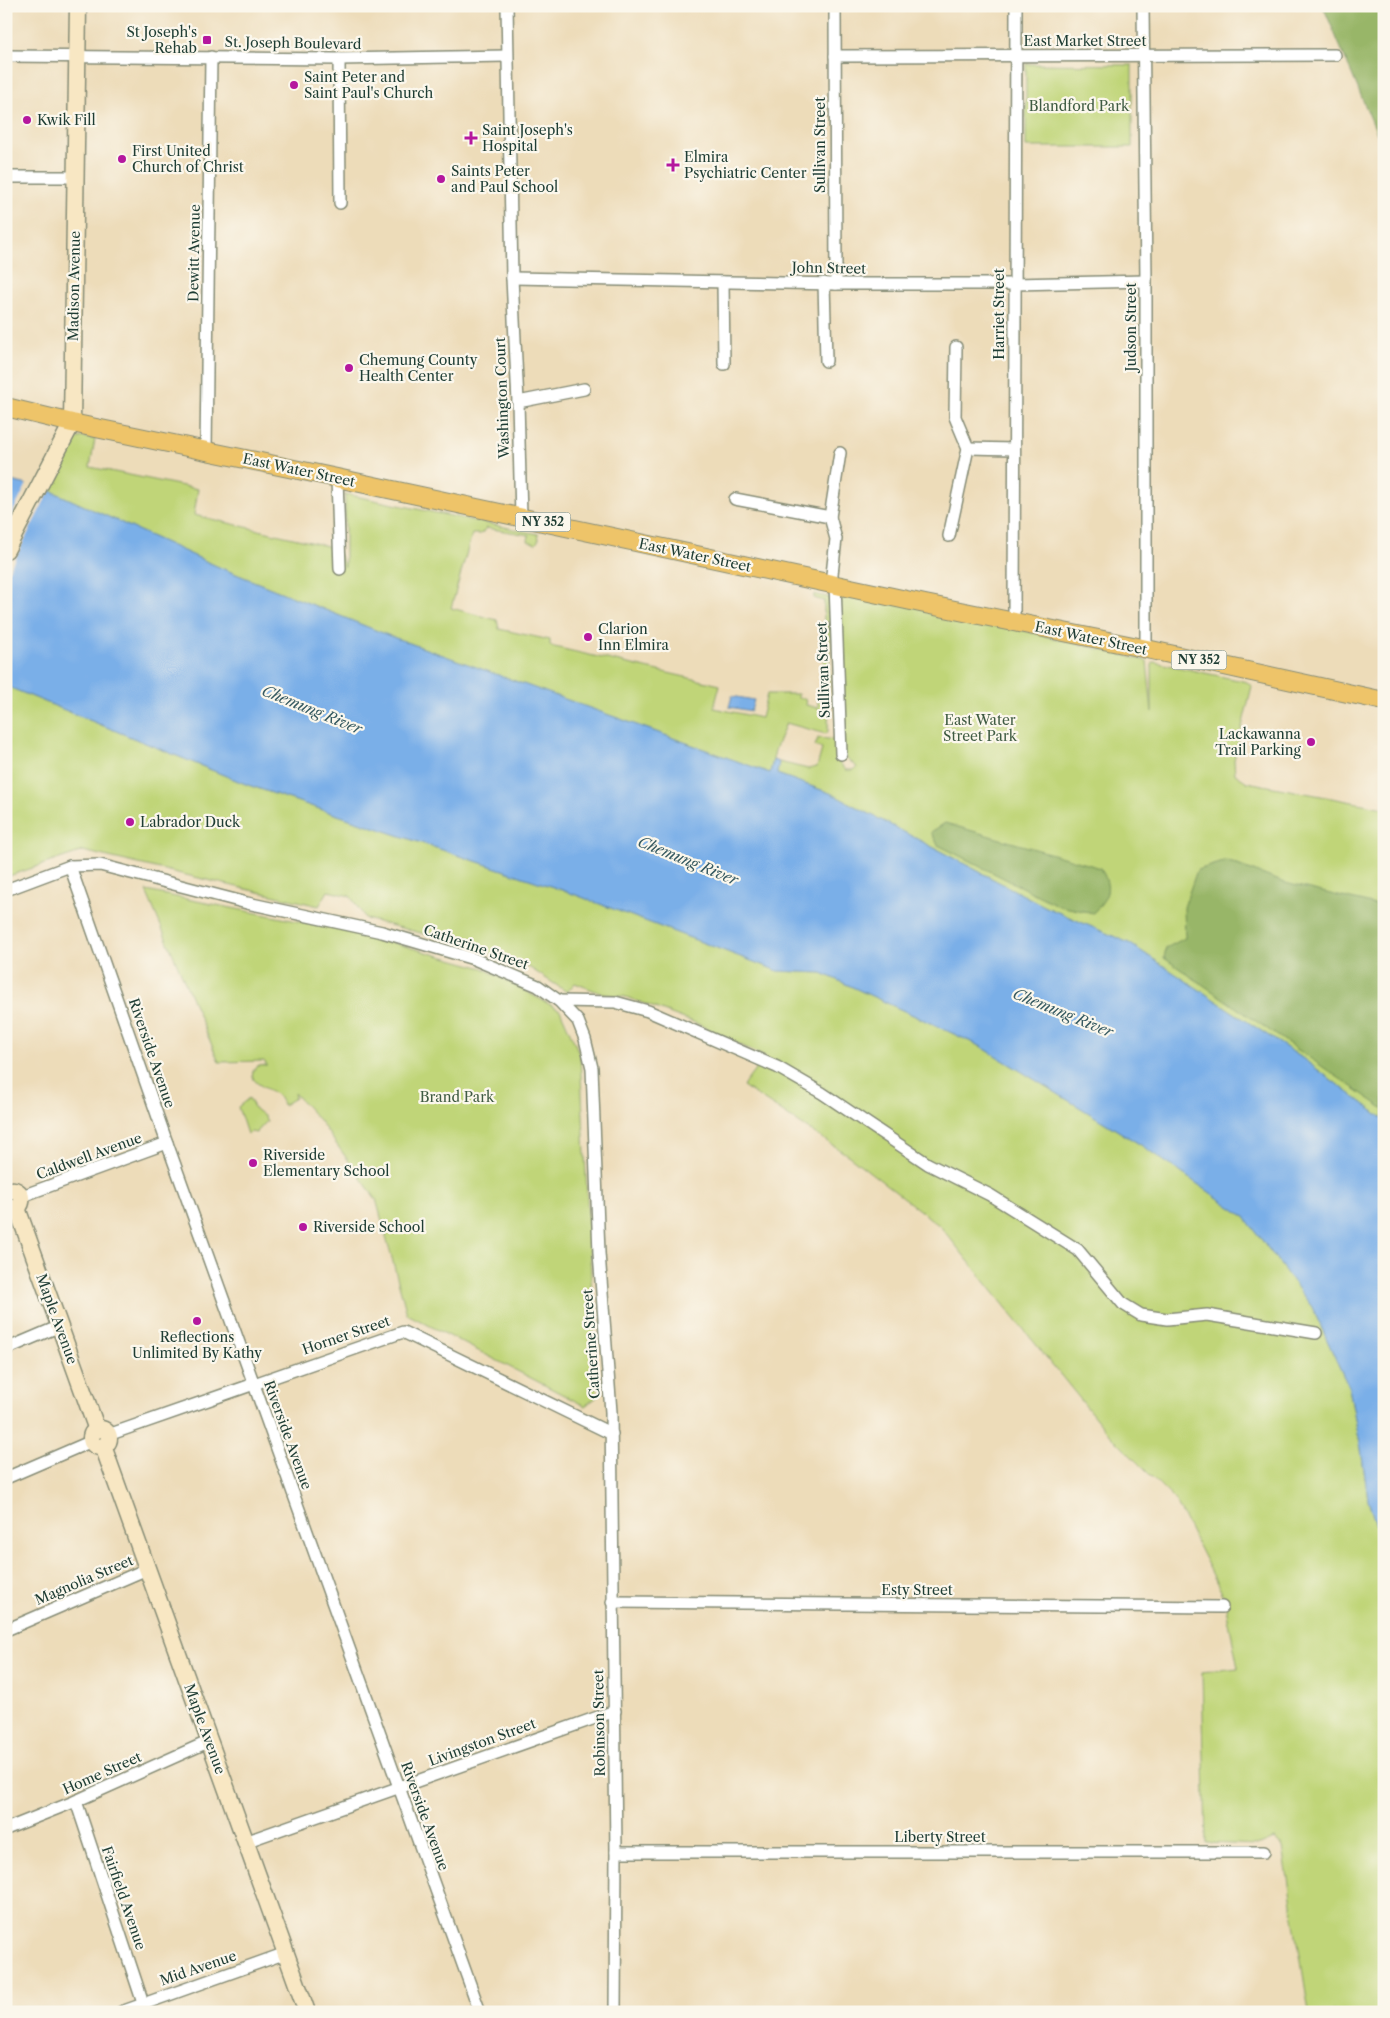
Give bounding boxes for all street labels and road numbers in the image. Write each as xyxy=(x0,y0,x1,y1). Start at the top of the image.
street label: East Market Street xyxy=(1024,32,1146,50)
street label: St. Joseph Boulevard xyxy=(225,33,362,53)
street label: Sullivan Street xyxy=(811,97,829,193)
street label: Dewitt Avenue xyxy=(184,204,204,302)
street label: Madison Avenue xyxy=(64,230,84,341)
street label: John Street xyxy=(790,258,866,278)
street label: Harriet Street xyxy=(990,268,1008,360)
street label: Judson Street xyxy=(1122,283,1140,373)
street label: Washington Court xyxy=(491,337,513,460)
street label: East Water Street xyxy=(241,449,357,491)
road number: NY 352 xyxy=(516,512,570,532)
street label: East Water Street xyxy=(637,534,753,576)
street label: East Water Street xyxy=(1033,617,1149,659)
street label: Sullivan Street xyxy=(812,622,834,718)
road number: NY 352 xyxy=(1172,650,1226,670)
street label: Catherine Street xyxy=(421,921,531,973)
street label: Riverside Avenue xyxy=(125,996,179,1110)
street label: Caldwell Avenue xyxy=(34,1129,144,1183)
street label: Maple Avenue xyxy=(32,1271,82,1367)
street label: Catherine Street xyxy=(578,1289,604,1399)
street label: Horner Street xyxy=(300,1312,392,1358)
street label: Riverside Avenue xyxy=(260,1378,316,1492)
street label: Magnolia Street xyxy=(32,1551,136,1609)
street label: Esty Street xyxy=(881,1581,953,1599)
street label: Robinson Street xyxy=(589,1669,609,1777)
street label: Maple Avenue xyxy=(180,1681,230,1777)
street label: Livingston Street xyxy=(426,1714,538,1770)
street label: Home Street xyxy=(60,1748,144,1798)
street label: Riverside Avenue xyxy=(397,1759,453,1873)
street label: Liberty Street xyxy=(894,1828,986,1846)
street label: Fairfield Avenue xyxy=(98,1844,150,1952)
street label: Mid Avenue xyxy=(157,1946,239,1990)

